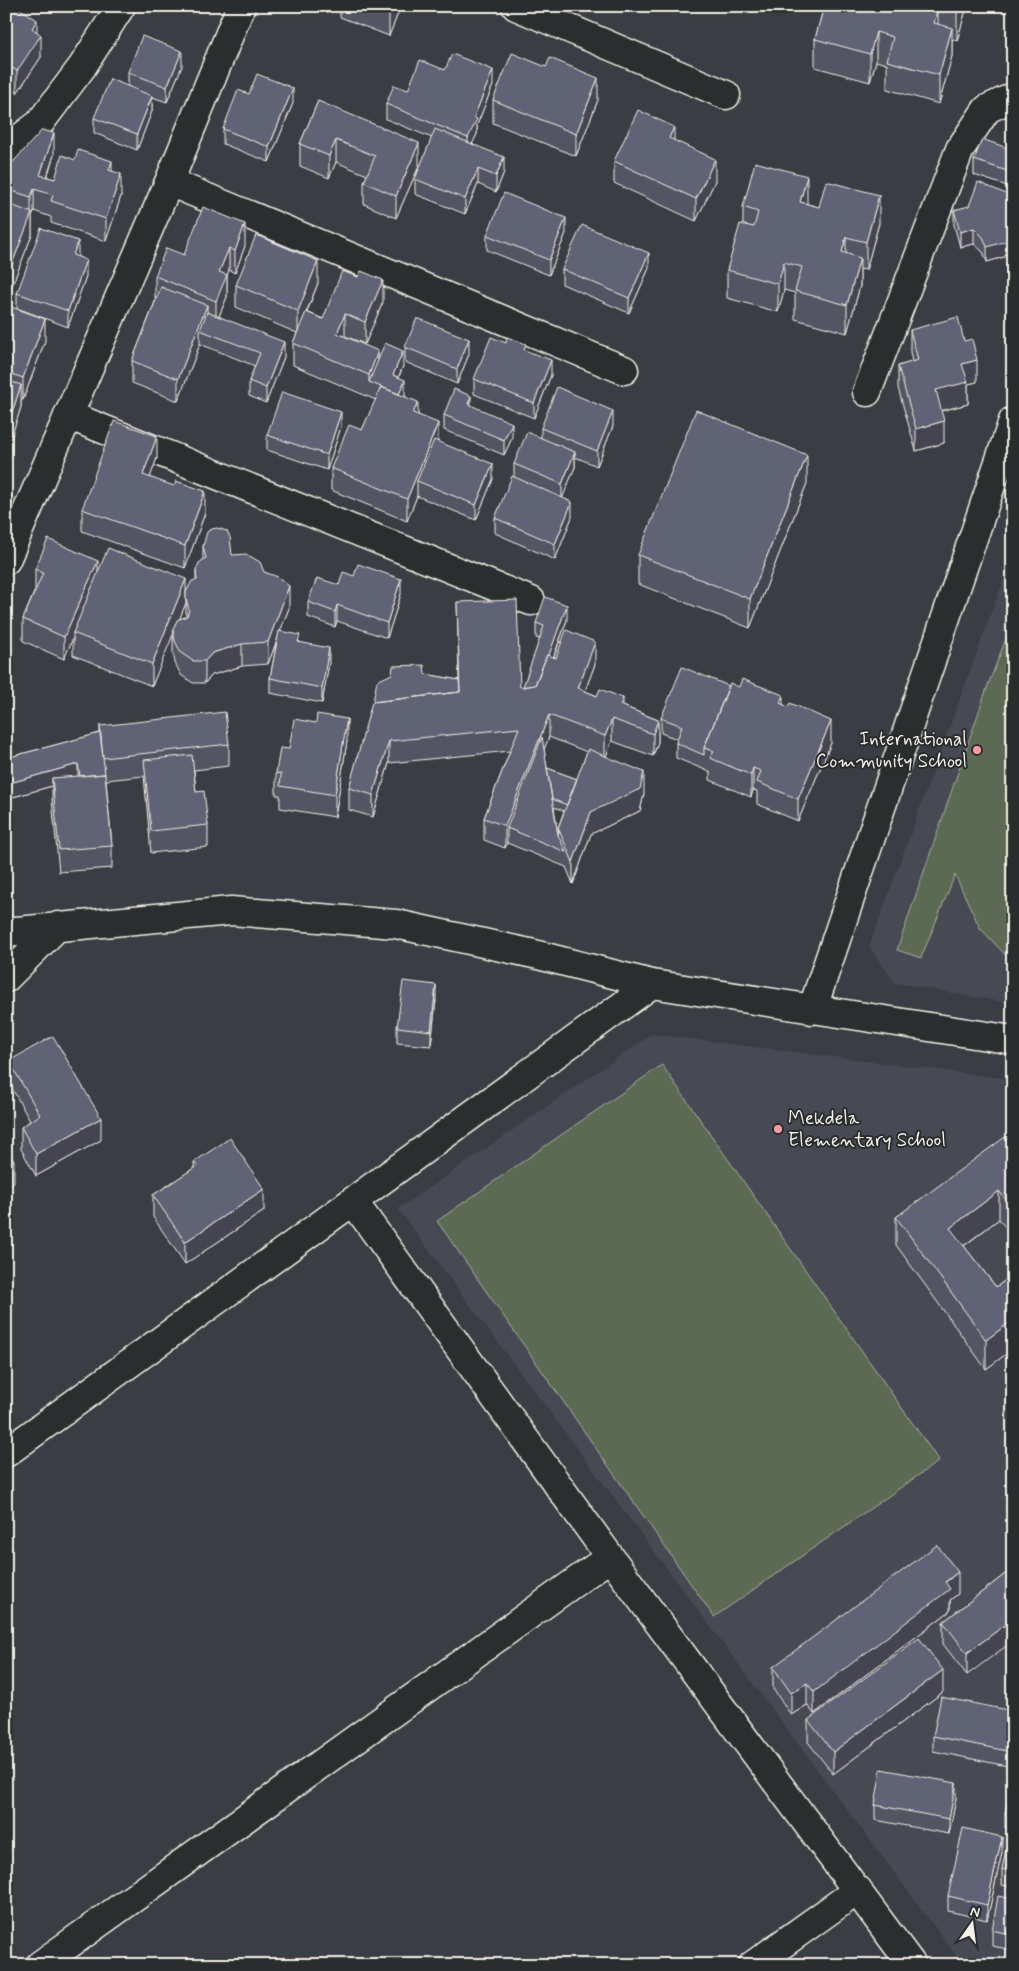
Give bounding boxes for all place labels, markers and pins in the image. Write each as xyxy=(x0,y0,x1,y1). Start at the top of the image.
place label: International Community School xyxy=(816,727,967,774)
marker: International Community School xyxy=(971,744,983,756)
place label: Mekdela Elementary School xyxy=(788,1106,946,1153)
marker: Mekdela Elementary School xyxy=(772,1123,784,1135)

